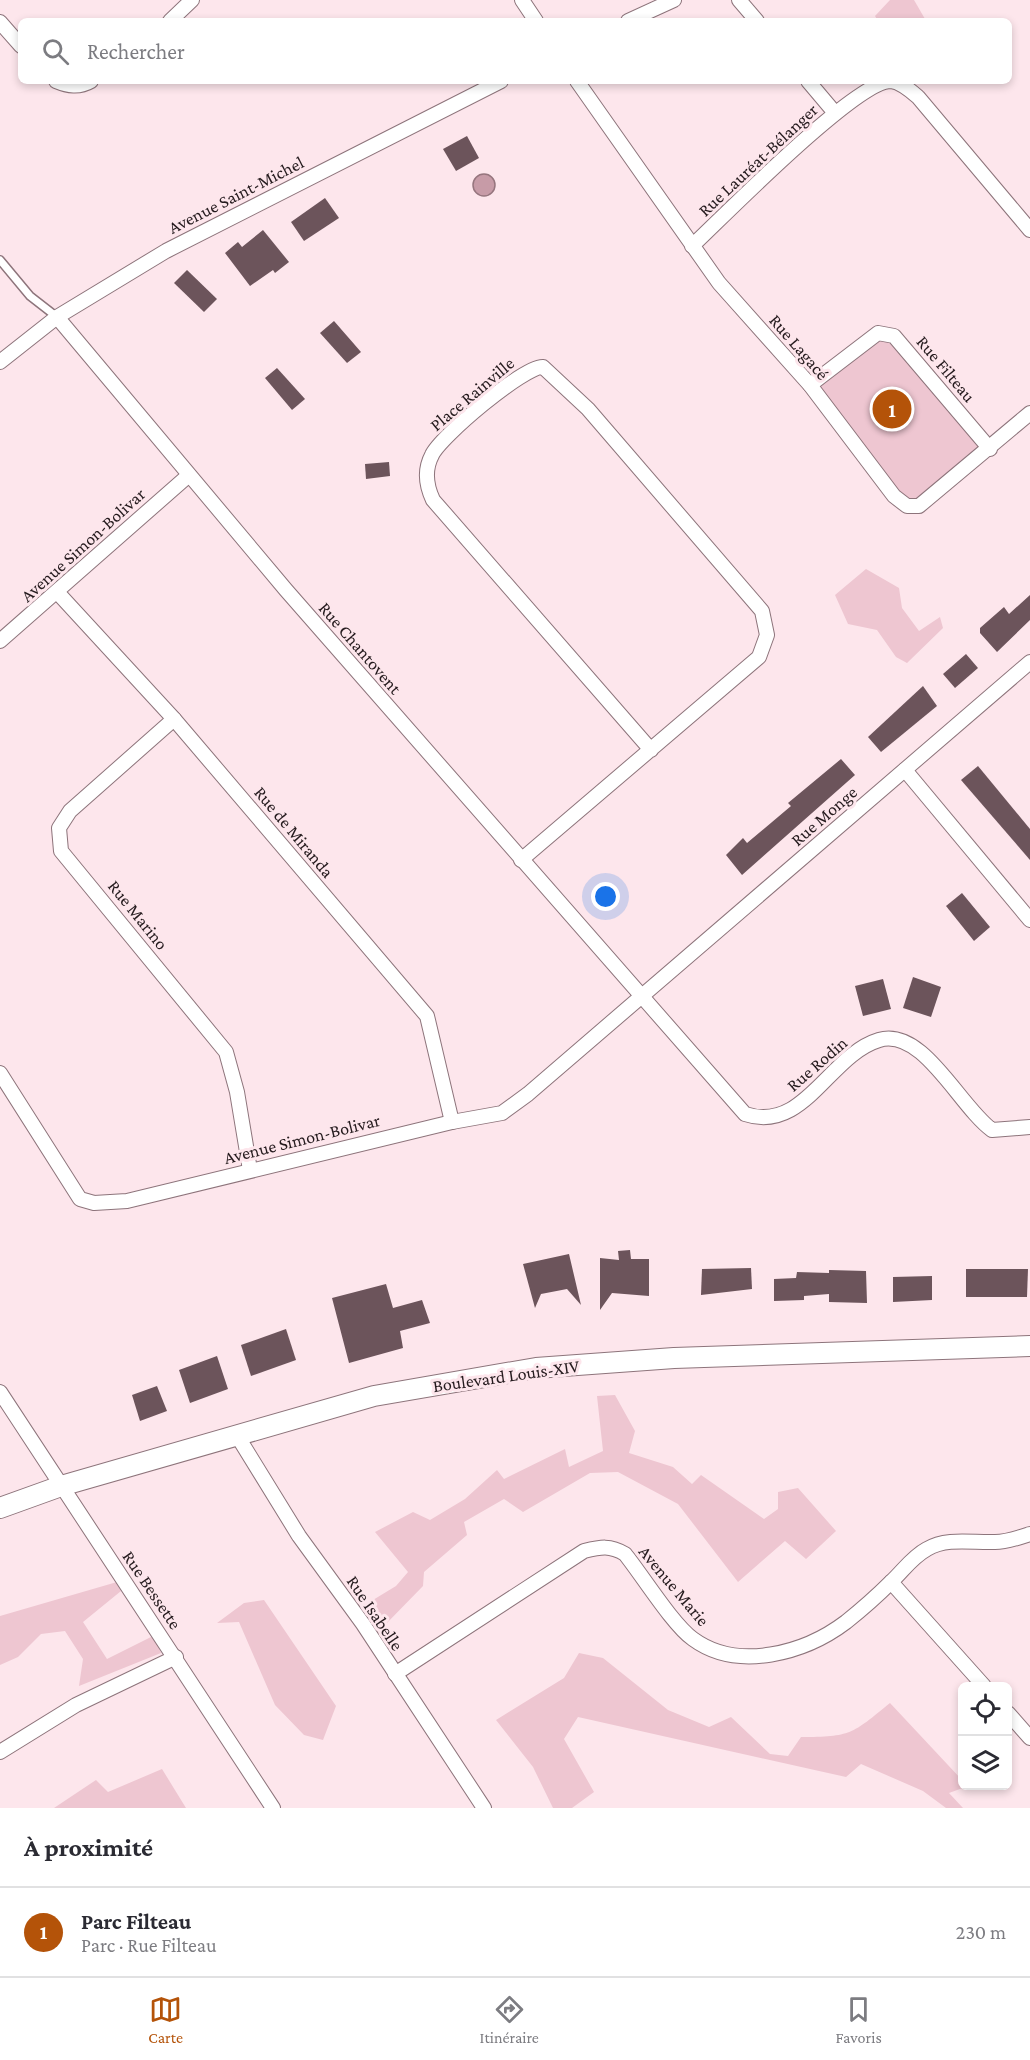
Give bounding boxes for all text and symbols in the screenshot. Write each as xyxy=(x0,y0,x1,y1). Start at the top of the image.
search box xyxy=(18,18,1012,84)
icon: search xyxy=(39,35,72,68)
text: Rechercher xyxy=(87,39,185,64)
street label: Rue Lauréat-Bélanger xyxy=(694,99,822,220)
street label: Avenue Saint-Michel xyxy=(165,152,307,238)
street label: Rue Lagacé xyxy=(765,310,833,384)
street label: Rue Filteau xyxy=(912,332,980,407)
street label: Place Rainville xyxy=(426,353,518,435)
pin: 1 xyxy=(872,386,912,432)
street label: Avenue Simon-Bolivar xyxy=(17,484,150,606)
street label: Rue Chantovent xyxy=(315,598,406,699)
street label: Rue de Miranda xyxy=(250,782,338,882)
street label: Rue Monge xyxy=(787,782,861,850)
street label: Rue Marino xyxy=(104,876,172,954)
your location xyxy=(591,882,620,911)
street label: Rue Rodin xyxy=(783,1032,851,1096)
street label: Avenue Simon-Bolivar xyxy=(222,1110,383,1168)
street label: Boulevard Louis-XIV xyxy=(431,1356,581,1396)
street label: Avenue Marie xyxy=(635,1542,713,1630)
street label: Rue Bessette xyxy=(119,1547,186,1633)
street label: Rue Isabelle xyxy=(343,1572,407,1654)
map controls xyxy=(958,1682,1012,1790)
button: locate xyxy=(958,1682,1012,1736)
button: layers xyxy=(958,1736,1012,1790)
text: À proximité xyxy=(24,1833,153,1862)
text: Parc Filteau xyxy=(81,1909,191,1934)
text: 1 xyxy=(40,1921,47,1943)
text: 230 m xyxy=(956,1921,1006,1943)
text: Parc · Rue Filteau xyxy=(81,1934,217,1956)
tab: Carte xyxy=(148,1993,183,2046)
tab: Itinéraire xyxy=(480,1993,539,2046)
tab: Favoris xyxy=(835,1993,882,2046)

